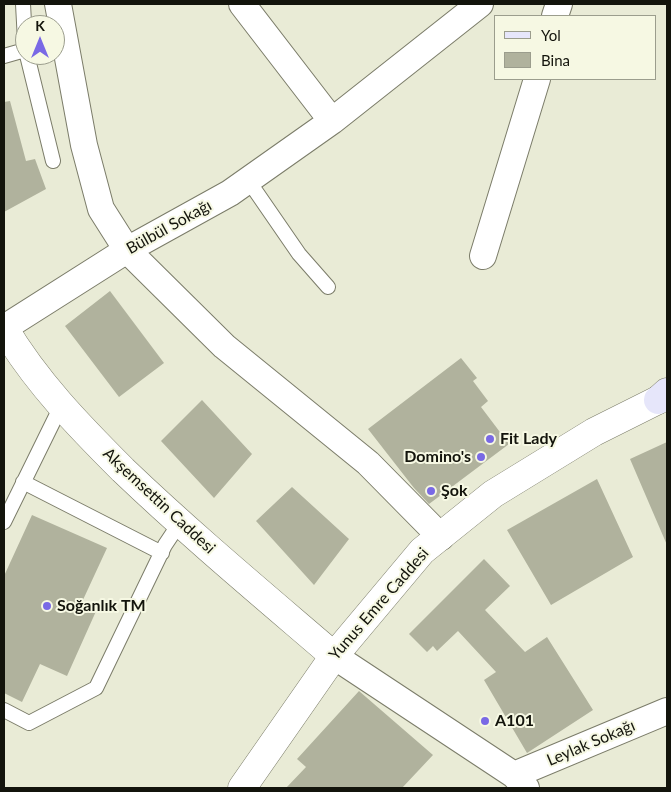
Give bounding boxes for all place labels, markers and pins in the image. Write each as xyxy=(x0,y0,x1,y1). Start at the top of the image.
place label: Fit Lady xyxy=(500,429,557,449)
marker: Fit Lady xyxy=(484,433,496,445)
place label: Domino's xyxy=(404,447,471,467)
marker: Domino's xyxy=(475,451,487,463)
place label: Şok xyxy=(441,481,467,501)
marker: Şok xyxy=(425,485,437,497)
place label: Soğanlık TM xyxy=(57,596,146,616)
marker: Soğanlık TM xyxy=(41,600,53,612)
place label: A101 xyxy=(495,711,534,731)
marker: A101 xyxy=(479,715,491,727)

